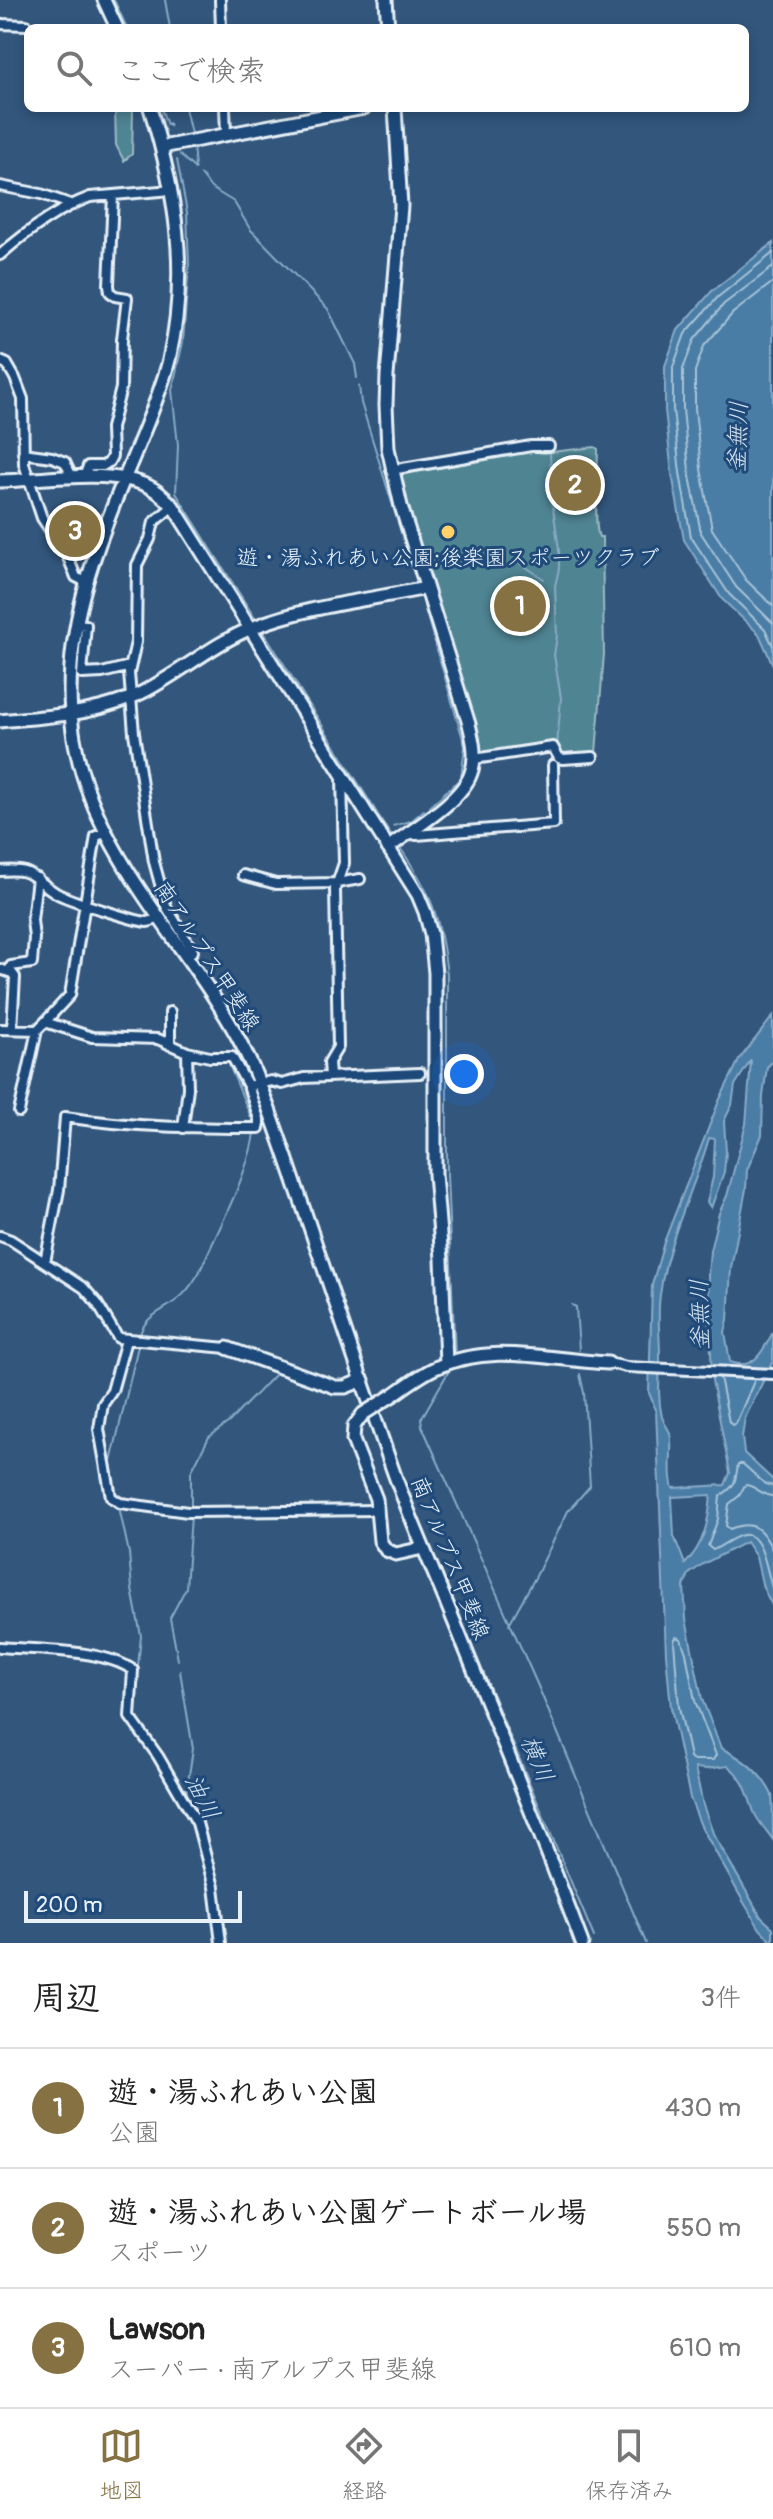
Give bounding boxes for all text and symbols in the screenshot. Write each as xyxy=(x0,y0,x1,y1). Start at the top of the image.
search box xyxy=(24,24,749,112)
icon: search xyxy=(52,46,96,90)
text: ここで検索 xyxy=(116,53,266,90)
water label: 釜無川 xyxy=(722,401,754,473)
pin: 2 xyxy=(549,455,601,515)
pin: 3 xyxy=(49,501,101,561)
marker: 遊・湯ふれあい公園;後楽園スポーツクラブ xyxy=(439,523,457,541)
place label: 遊・湯ふれあい公園;後楽園スポーツクラブ xyxy=(236,544,660,572)
pin: 1 xyxy=(494,576,546,636)
street label: 南アルプス甲斐線 xyxy=(148,875,266,1037)
your location xyxy=(444,1054,484,1094)
water label: 釜無川 xyxy=(685,1279,715,1351)
street label: 南アルプス甲斐線 xyxy=(404,1472,496,1644)
water label: 横川 xyxy=(514,1731,560,1787)
water label: 油川 xyxy=(178,1769,226,1825)
scale bar xyxy=(24,1887,242,1923)
text: 200 m xyxy=(36,1891,103,1919)
text: 周辺 xyxy=(32,1977,100,2020)
text: 3件 xyxy=(700,1982,741,2014)
text: 遊・湯ふれあい公園 xyxy=(108,2074,378,2111)
text: 1 xyxy=(53,2092,63,2124)
text: 430 m xyxy=(665,2092,741,2124)
text: 公園 xyxy=(108,2117,160,2149)
text: 遊・湯ふれあい公園ゲートボール場 xyxy=(108,2194,587,2231)
text: 2 xyxy=(51,2212,65,2244)
text: 550 m xyxy=(666,2212,741,2244)
text: スポーツ xyxy=(108,2237,211,2269)
text: Lawson xyxy=(108,2311,205,2348)
text: 3 xyxy=(51,2332,65,2364)
text: 610 m xyxy=(669,2332,741,2364)
text: スーパー · 南アルプス甲斐線 xyxy=(108,2354,436,2386)
tab: 地図 xyxy=(99,2424,144,2505)
tab: 経路 xyxy=(342,2424,387,2505)
tab: 保存済み xyxy=(585,2424,674,2505)

